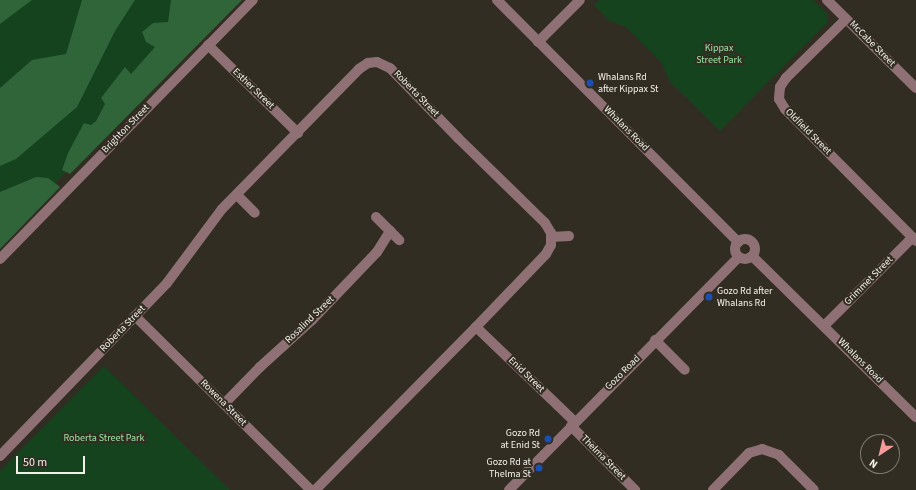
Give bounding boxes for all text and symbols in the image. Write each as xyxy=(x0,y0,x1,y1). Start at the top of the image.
street label: McCabe Street xyxy=(847,19,897,69)
park label: Kippax Street Park xyxy=(696,42,742,66)
street label: Esther Street xyxy=(230,66,276,112)
street label: Roberta Street xyxy=(391,68,441,120)
place label: Whalans Rd after Kippax St xyxy=(598,71,658,94)
marker: Whalans Rd after Kippax St xyxy=(585,78,595,88)
street label: Brighton Street xyxy=(100,102,152,156)
street label: Whalans Road xyxy=(601,104,651,154)
street label: Oldfield Street xyxy=(782,106,834,158)
street label: Grimmet Street xyxy=(842,254,896,308)
place label: Gozo Rd after Whalans Rd xyxy=(717,285,773,308)
marker: Gozo Rd after Whalans Rd xyxy=(704,292,714,302)
street label: Rosalind Street xyxy=(283,294,337,346)
street label: Roberta Street xyxy=(98,303,148,355)
street label: Whalans Road xyxy=(835,336,885,386)
street label: Gozo Road xyxy=(603,353,643,393)
street label: Enid Street xyxy=(505,355,547,395)
street label: Rowena Street xyxy=(197,377,249,429)
place label: Gozo Rd at Enid St xyxy=(500,427,540,450)
park label: Roberta Street Park xyxy=(64,433,144,445)
street label: Thelma Street xyxy=(578,433,628,483)
marker: Gozo Rd at Enid St xyxy=(543,434,553,444)
north arrow xyxy=(860,434,900,474)
scale bar xyxy=(18,448,87,474)
text: 50 m xyxy=(23,454,47,471)
text: N xyxy=(866,455,881,472)
place label: Gozo Rd at Thelma St xyxy=(486,456,531,480)
marker: Gozo Rd at Thelma St xyxy=(534,463,544,473)

